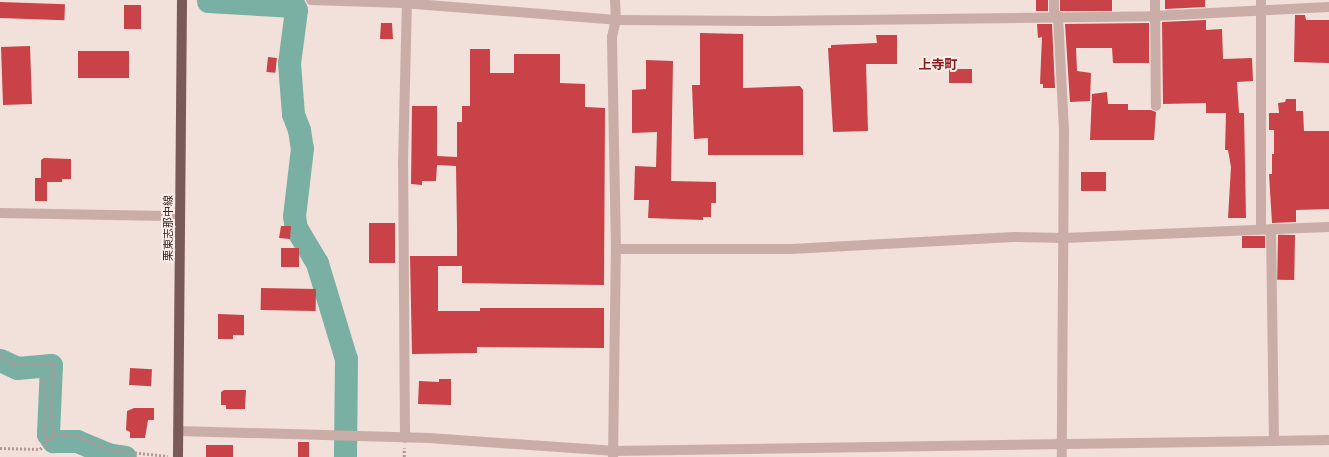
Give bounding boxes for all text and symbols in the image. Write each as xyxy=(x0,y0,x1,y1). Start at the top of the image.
district label: 上寺町 xyxy=(919,57,957,73)
street label: 栗東志那中線 xyxy=(161,195,175,261)

